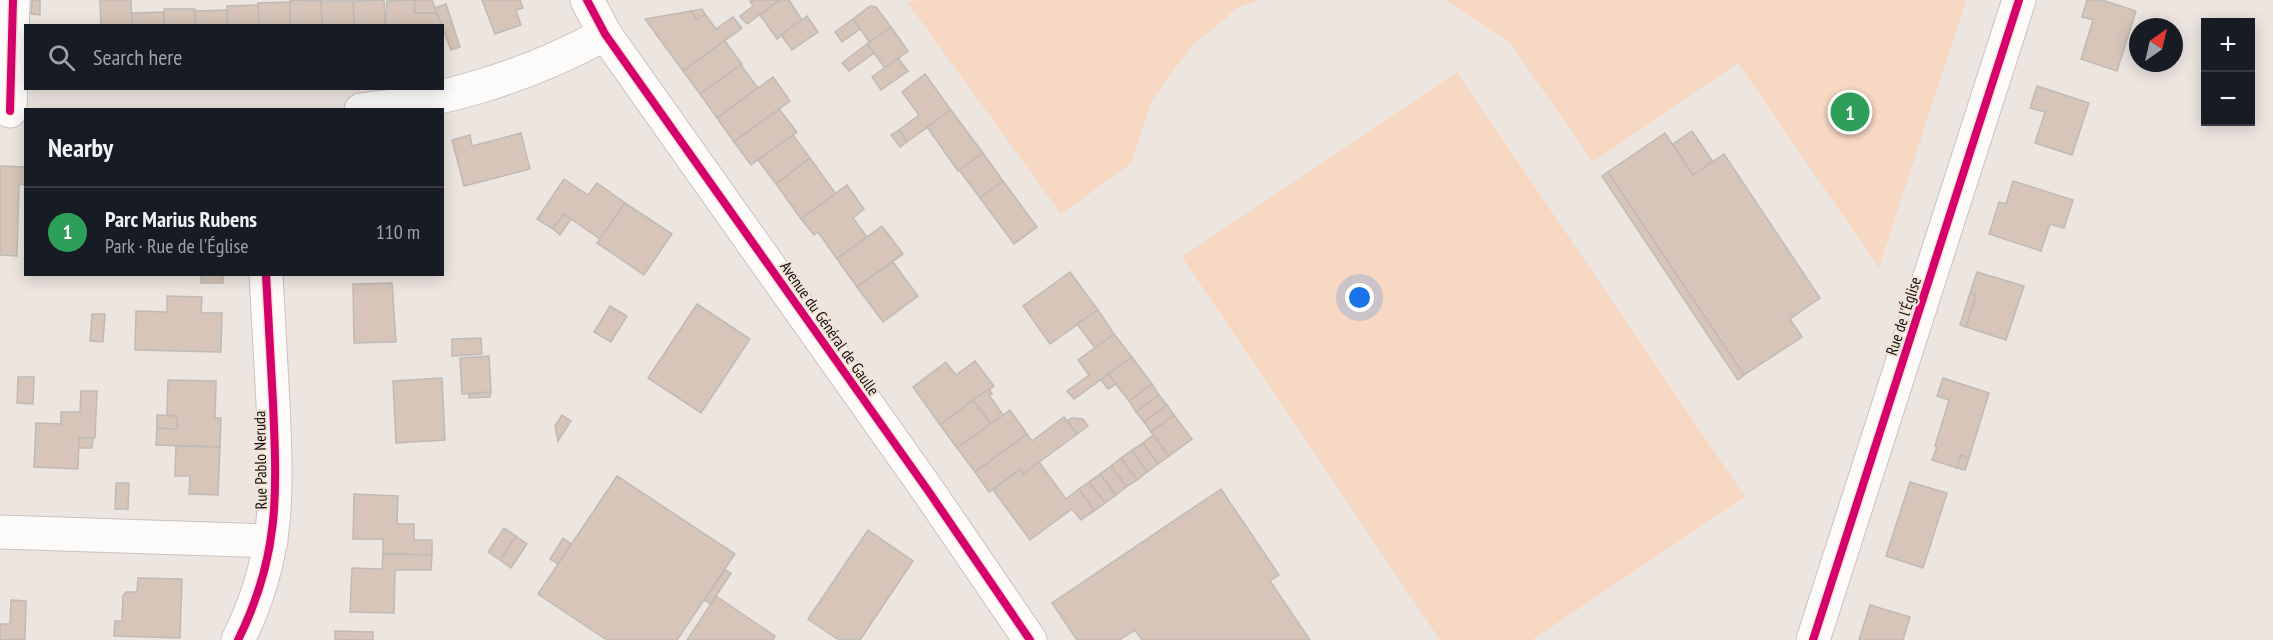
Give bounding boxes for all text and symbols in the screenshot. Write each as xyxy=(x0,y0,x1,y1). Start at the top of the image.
north arrow xyxy=(2129,18,2183,72)
map controls xyxy=(2201,18,2255,126)
button: + xyxy=(2201,18,2255,72)
search box xyxy=(24,24,444,90)
icon: search xyxy=(45,41,78,74)
text: Search here xyxy=(93,43,182,71)
button: − xyxy=(2201,72,2255,126)
pin: 1 xyxy=(1830,90,1870,134)
text: Nearby xyxy=(48,131,113,164)
text: Parc Marius Rubens xyxy=(105,205,257,233)
text: 1 xyxy=(63,219,72,245)
text: 110 m xyxy=(376,219,420,245)
text: Park · Rue de l'Église xyxy=(105,233,248,259)
street label: Avenue du Général de Gaulle xyxy=(776,257,884,399)
street label: Rue de l'Église xyxy=(1881,274,1925,358)
your location xyxy=(1345,283,1374,312)
street label: Rue Pablo Neruda xyxy=(249,411,271,509)

